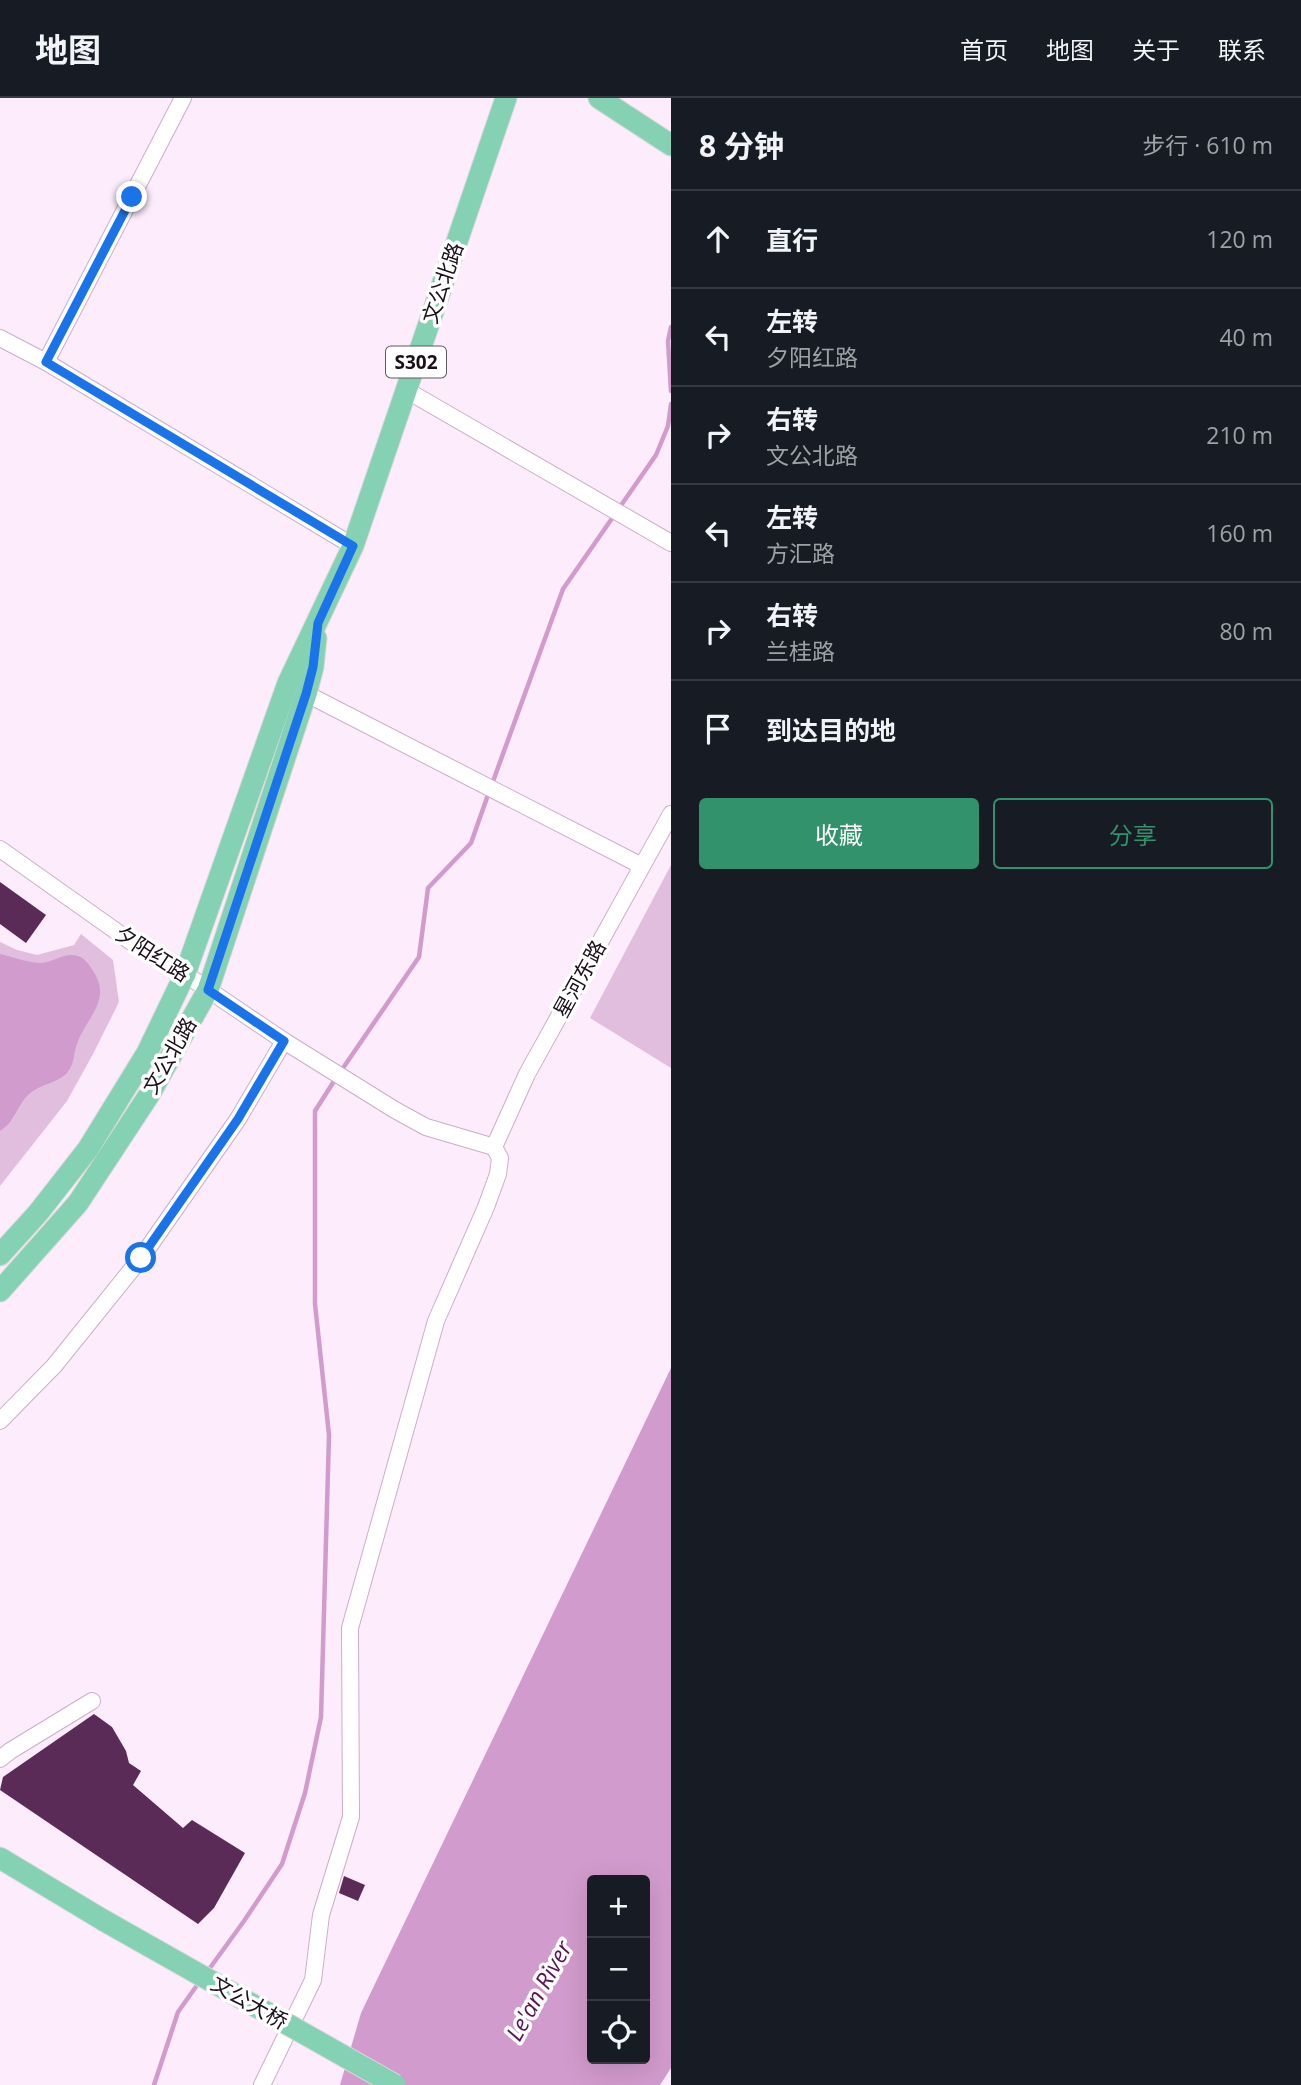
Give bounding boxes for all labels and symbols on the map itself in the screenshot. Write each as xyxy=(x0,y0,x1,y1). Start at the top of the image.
route end xyxy=(116,181,147,212)
street label: 文公北路 xyxy=(415,238,469,327)
road number: S302 xyxy=(386,346,446,378)
street label: 夕阳红路 xyxy=(110,919,195,988)
street label: 星河东路 xyxy=(547,935,612,1022)
street label: 文公北路 xyxy=(136,1012,202,1099)
route start xyxy=(125,1242,156,1273)
water label: Le'an River xyxy=(498,1934,579,2046)
street label: 文公大桥 xyxy=(206,1969,293,2035)

